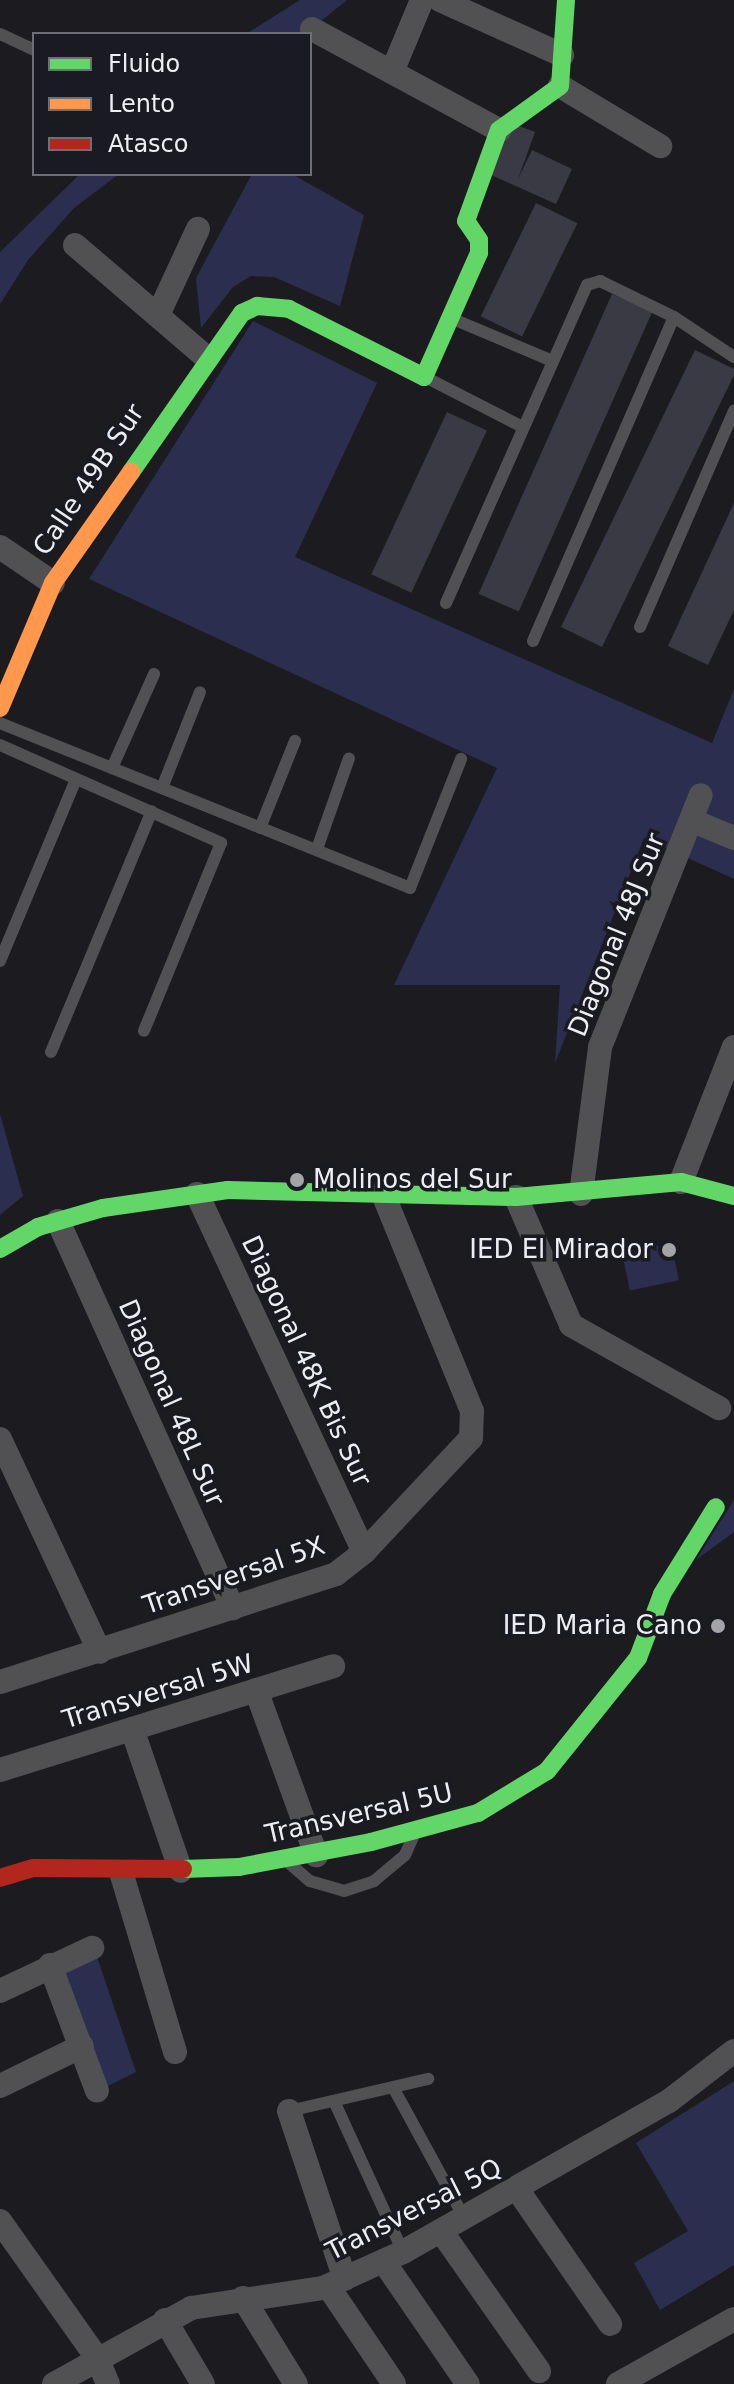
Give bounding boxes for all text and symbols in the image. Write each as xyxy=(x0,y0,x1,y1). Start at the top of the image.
legend xyxy=(32,32,312,176)
text: Fluido xyxy=(108,50,180,78)
text: Lento xyxy=(108,90,175,118)
text: Atasco xyxy=(108,130,189,158)
street label: Calle 49B Sur xyxy=(27,398,151,562)
street label: Diagonal 48J Sur xyxy=(562,829,672,1041)
place label: Molinos del Sur xyxy=(313,1164,512,1196)
marker: Molinos del Sur xyxy=(288,1171,306,1189)
street label: Diagonal 48K Bis Sur xyxy=(234,1231,378,1491)
place label: IED El Mirador xyxy=(469,1234,653,1266)
marker: IED El Mirador xyxy=(660,1241,678,1259)
street label: Diagonal 48L Sur xyxy=(111,1295,231,1511)
street label: Transversal 5X xyxy=(139,1530,329,1622)
place label: IED Maria Cano xyxy=(503,1610,702,1642)
marker: IED Maria Cano xyxy=(709,1617,727,1635)
street label: Transversal 5W xyxy=(59,1648,257,1736)
street label: Transversal 5U xyxy=(262,1777,456,1851)
street label: Transversal 5Q xyxy=(321,2152,507,2268)

